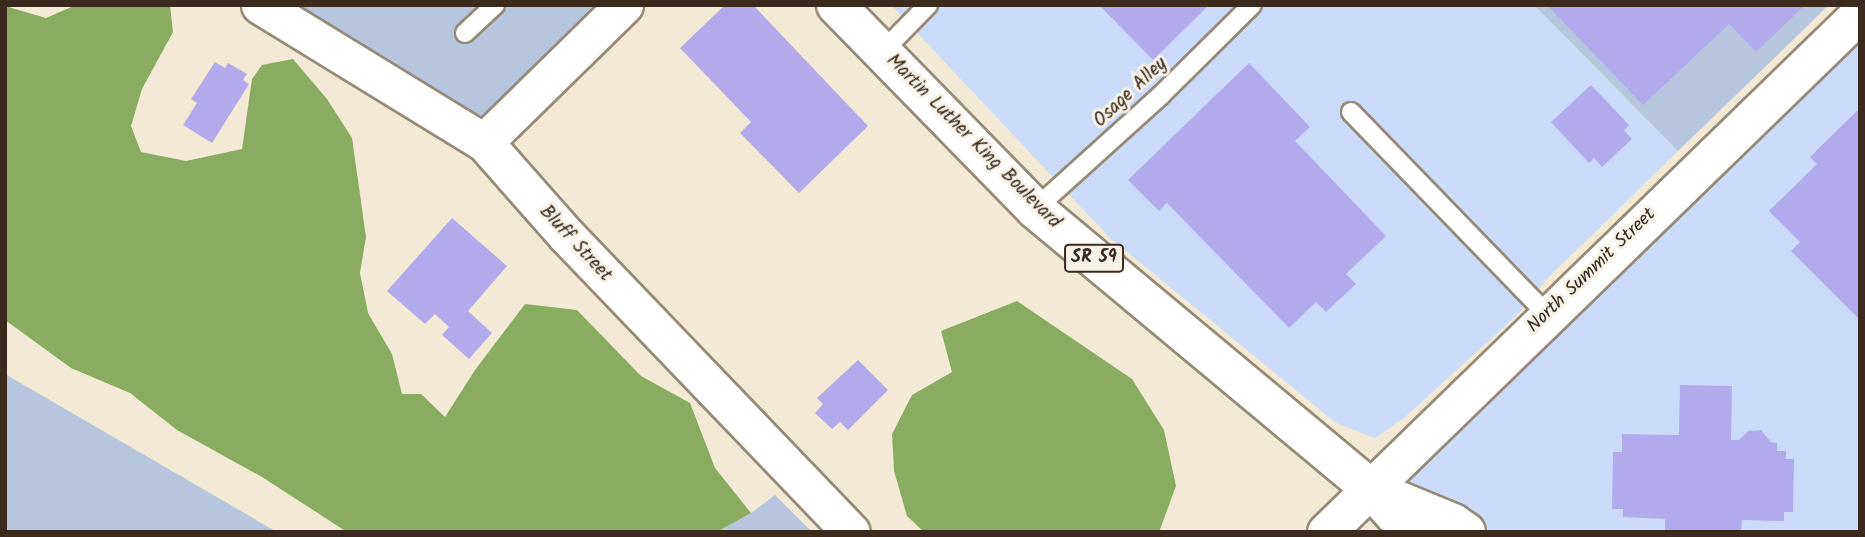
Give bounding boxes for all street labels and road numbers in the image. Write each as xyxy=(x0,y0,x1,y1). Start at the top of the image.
street label: Martin Luther King Boulevard xyxy=(881,50,1065,234)
street label: Osage Alley xyxy=(1090,53,1172,133)
street label: Bluff Street xyxy=(534,201,616,287)
street label: North Summit Street xyxy=(1523,204,1661,338)
road number: SR 59 xyxy=(1062,244,1126,272)

